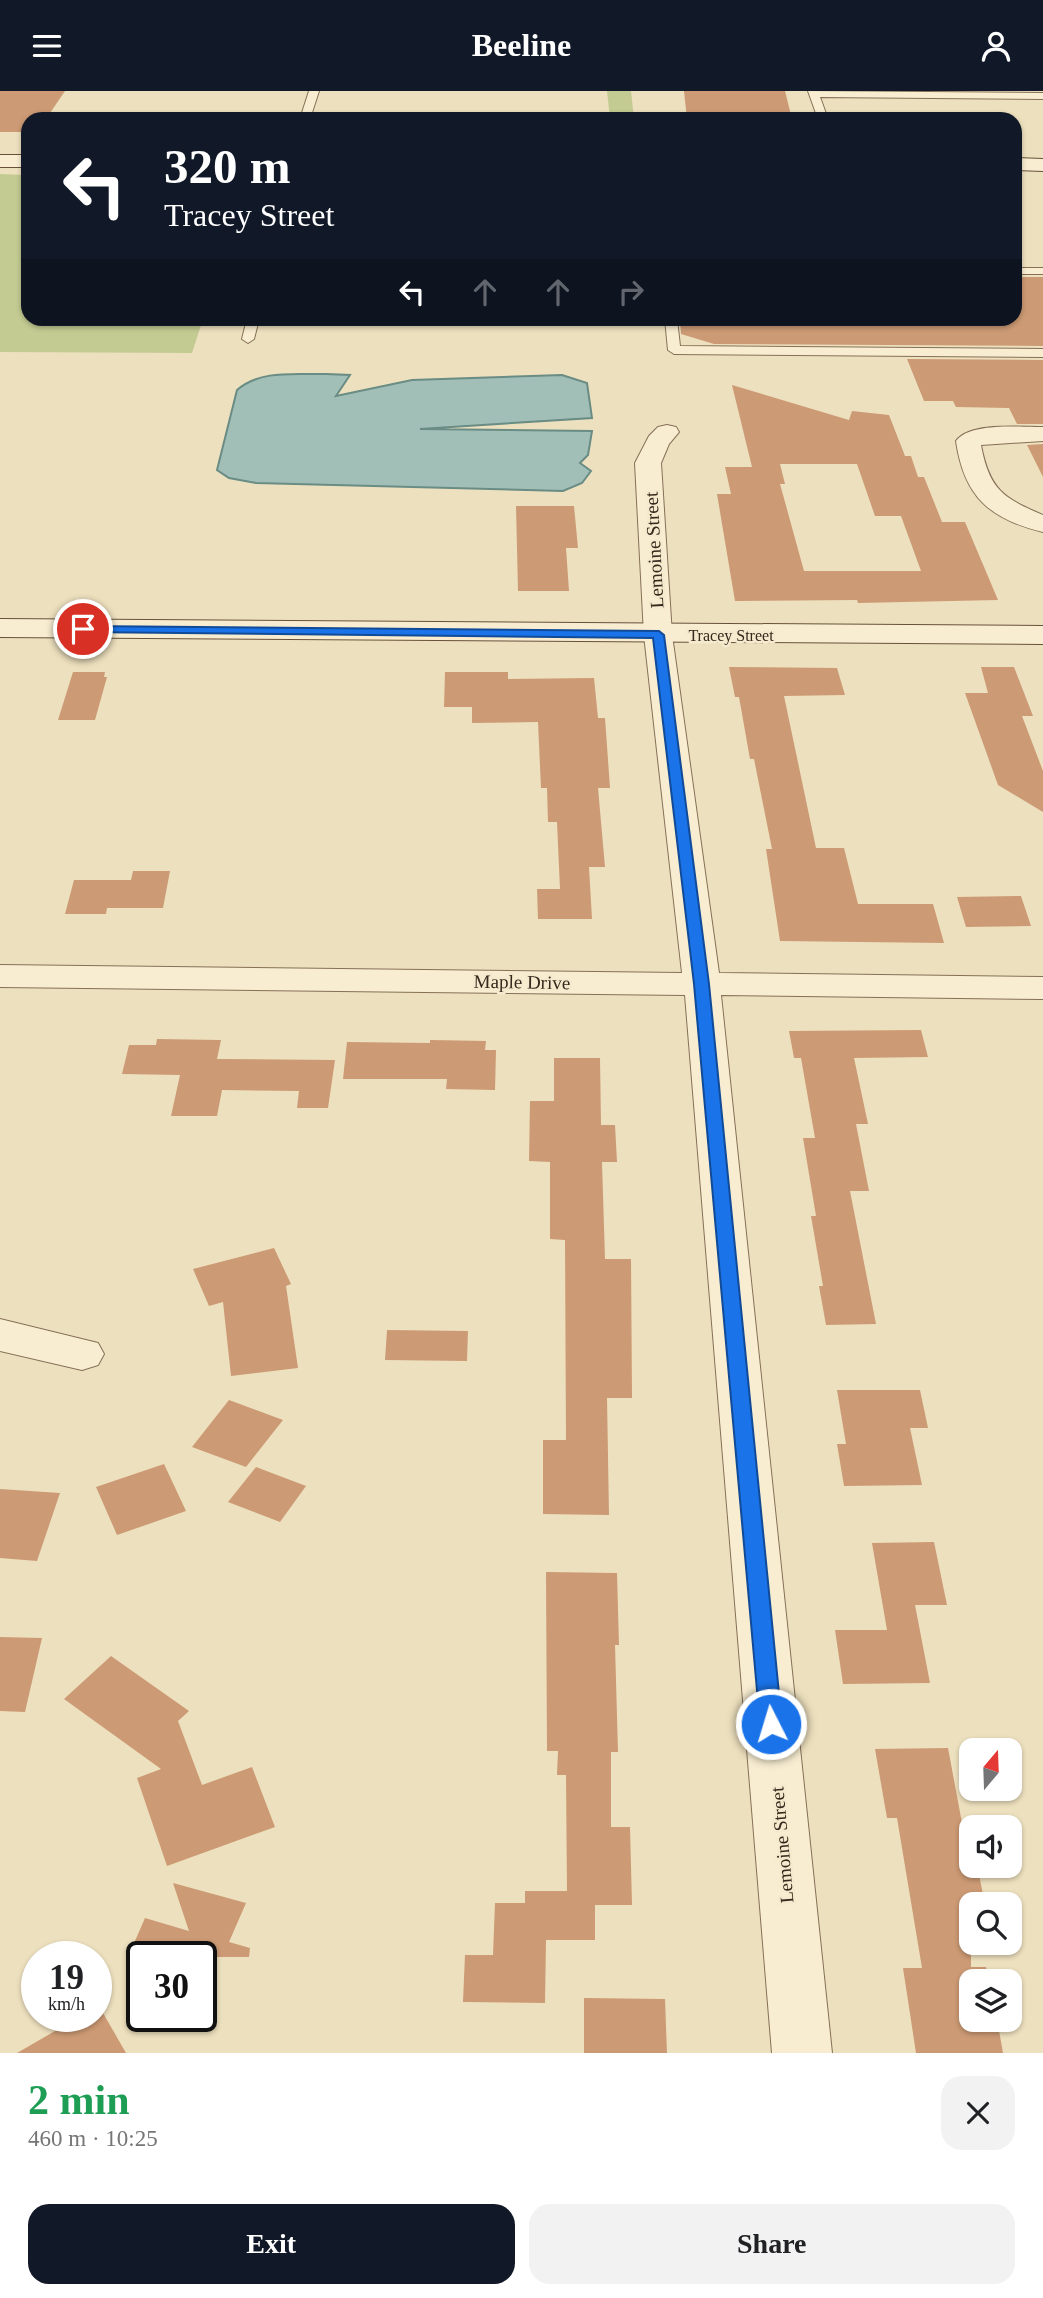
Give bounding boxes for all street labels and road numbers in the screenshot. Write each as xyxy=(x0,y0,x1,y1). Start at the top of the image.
street label: Lemoine Street xyxy=(640,491,668,609)
street label: Tracey Street xyxy=(688,627,774,645)
street label: Maple Drive xyxy=(474,971,570,993)
street label: Lemoine Street xyxy=(766,1785,798,1904)

